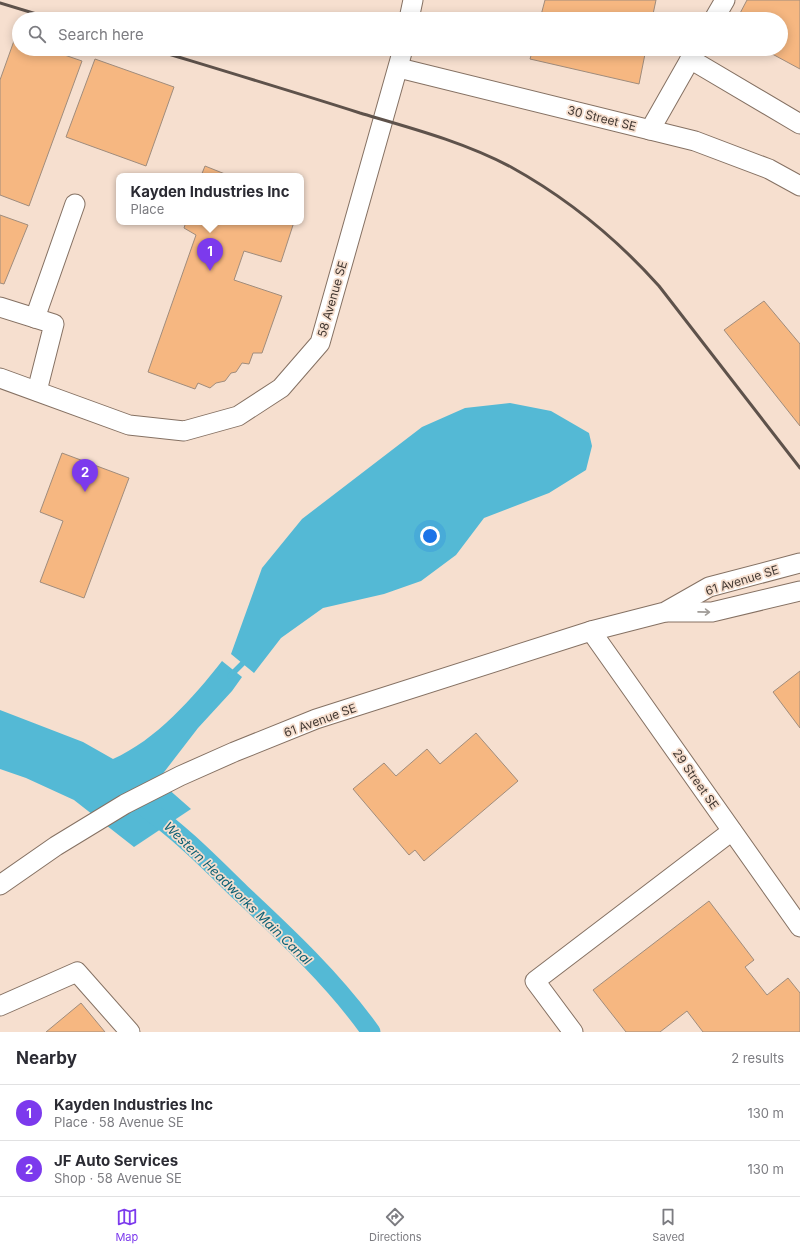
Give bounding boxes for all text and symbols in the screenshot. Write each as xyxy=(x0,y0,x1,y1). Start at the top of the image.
search box xyxy=(12,12,788,56)
icon: search xyxy=(26,23,48,45)
text: Search here xyxy=(58,25,144,44)
street label: 30 Street SE xyxy=(566,102,638,134)
popup xyxy=(116,173,304,225)
text: Kayden Industries Inc xyxy=(130,182,290,201)
text: Place xyxy=(130,201,164,217)
pin: 1 xyxy=(197,238,223,271)
street label: 58 Avenue SE xyxy=(314,259,350,339)
pin: 2 xyxy=(72,459,98,492)
your location xyxy=(420,526,440,546)
street label: 61 Avenue SE xyxy=(703,562,781,598)
one-way arrow xyxy=(697,608,710,616)
street label: 61 Avenue SE xyxy=(282,700,358,740)
street label: 29 Street SE xyxy=(670,746,722,812)
water label: Western Headworks Main Canal xyxy=(161,818,316,969)
text: Nearby xyxy=(16,1048,77,1068)
text: 2 results xyxy=(731,1050,784,1066)
text: Kayden Industries Inc xyxy=(54,1095,213,1114)
text: 1 xyxy=(26,1105,32,1121)
text: 130 m xyxy=(747,1105,784,1121)
text: Place · 58 Avenue SE xyxy=(54,1114,184,1130)
text: JF Auto Services xyxy=(54,1151,178,1170)
text: 2 xyxy=(25,1161,33,1177)
text: 130 m xyxy=(747,1161,784,1177)
text: Shop · 58 Avenue SE xyxy=(54,1170,182,1186)
tab: Map xyxy=(115,1206,138,1244)
tab: Directions xyxy=(369,1206,422,1244)
tab: Saved xyxy=(652,1206,685,1244)

